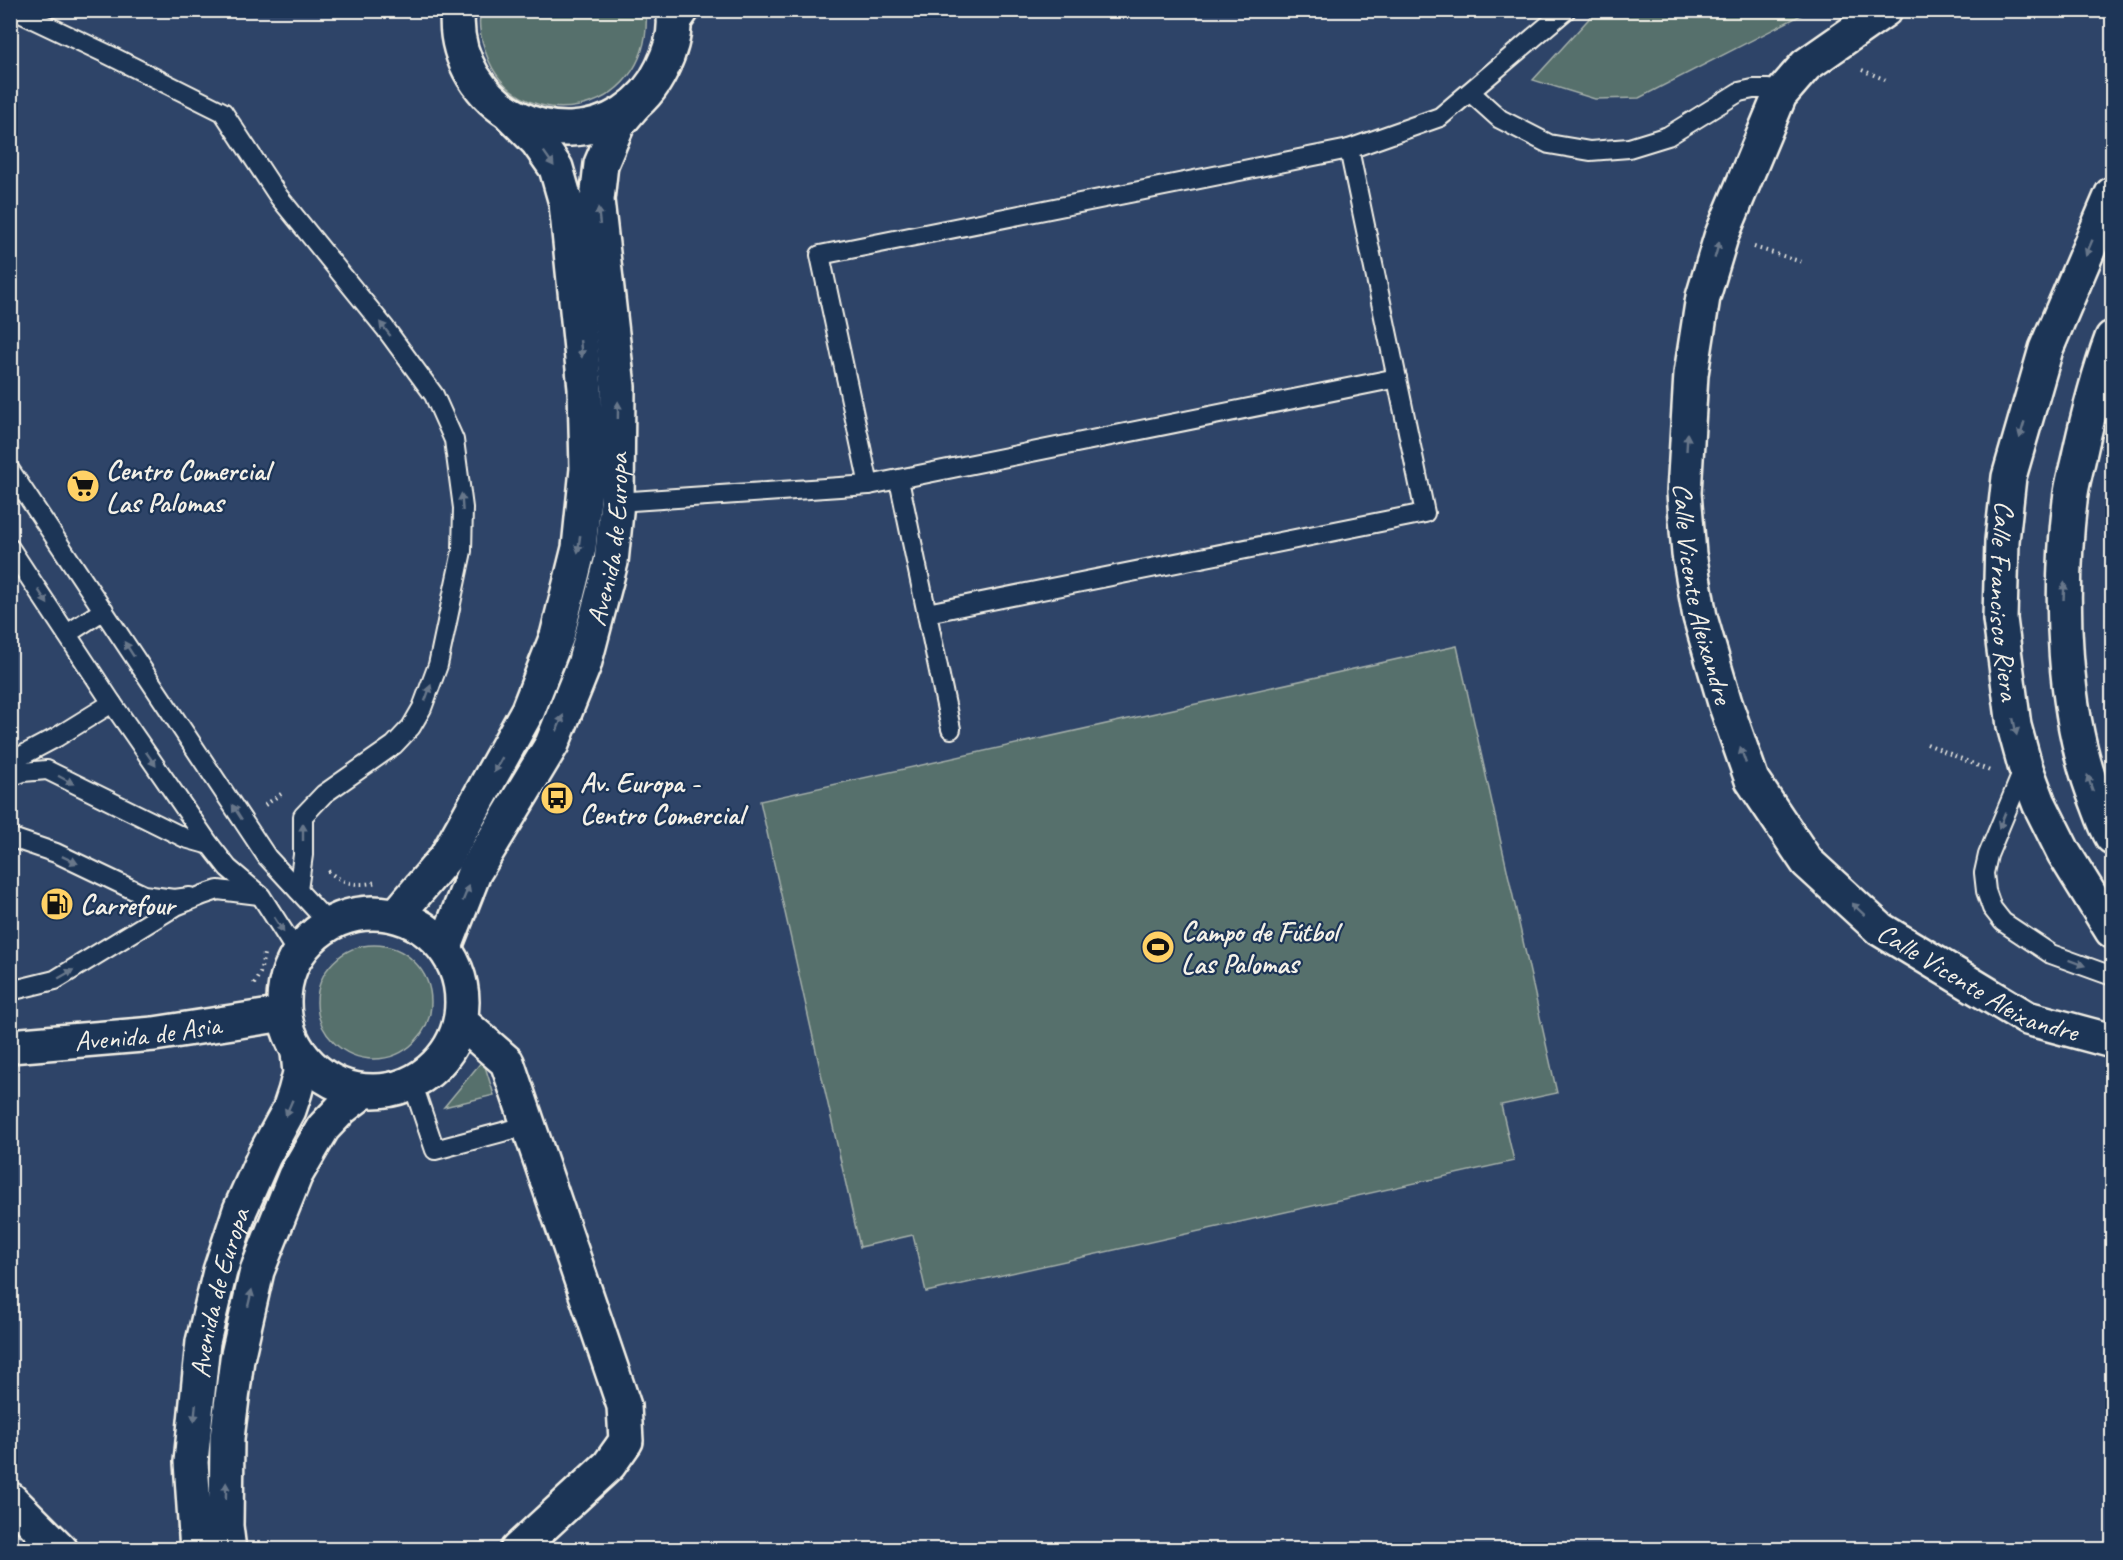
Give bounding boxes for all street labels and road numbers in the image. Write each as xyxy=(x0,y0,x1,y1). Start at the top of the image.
street label: Avenida de Europa xyxy=(578,451,635,630)
street label: Calle Vicente Aleixandre xyxy=(1666,482,1742,710)
street label: Calle Francisco Riera xyxy=(1982,499,2028,704)
street label: Calle Vicente Aleixandre xyxy=(1871,915,2084,1050)
street label: Avenida de Asia xyxy=(73,1007,225,1059)
street label: Avenida de Europa xyxy=(183,1202,258,1380)

